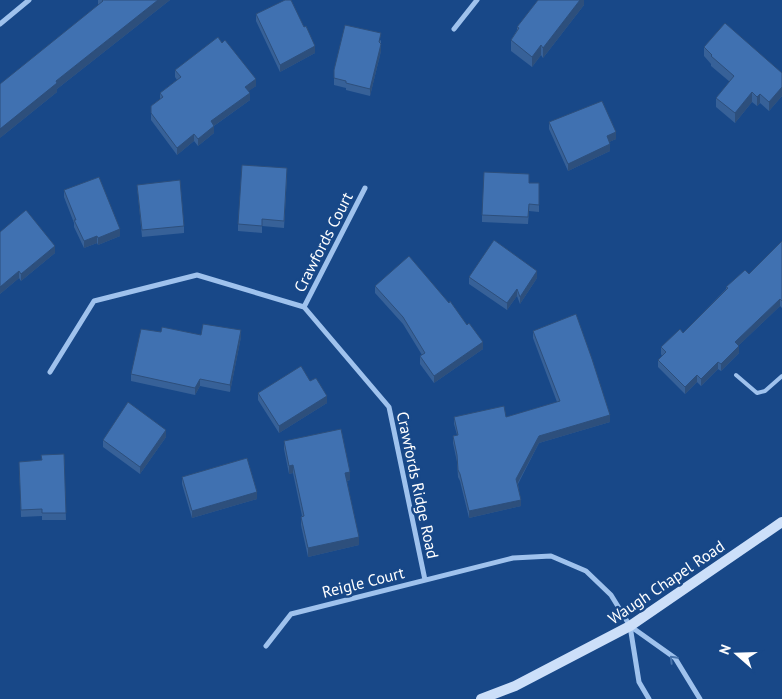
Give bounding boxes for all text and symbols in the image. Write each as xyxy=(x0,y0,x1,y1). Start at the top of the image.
street label: Crawfords Court xyxy=(289,188,357,295)
street label: Crawfords Ridge Road xyxy=(393,410,443,560)
street label: Waugh Chapel Road xyxy=(604,536,728,628)
street label: Reigle Court xyxy=(320,562,407,602)
north arrow xyxy=(712,629,762,679)
text: N xyxy=(715,642,735,657)
one-way arrow xyxy=(670,656,679,665)

